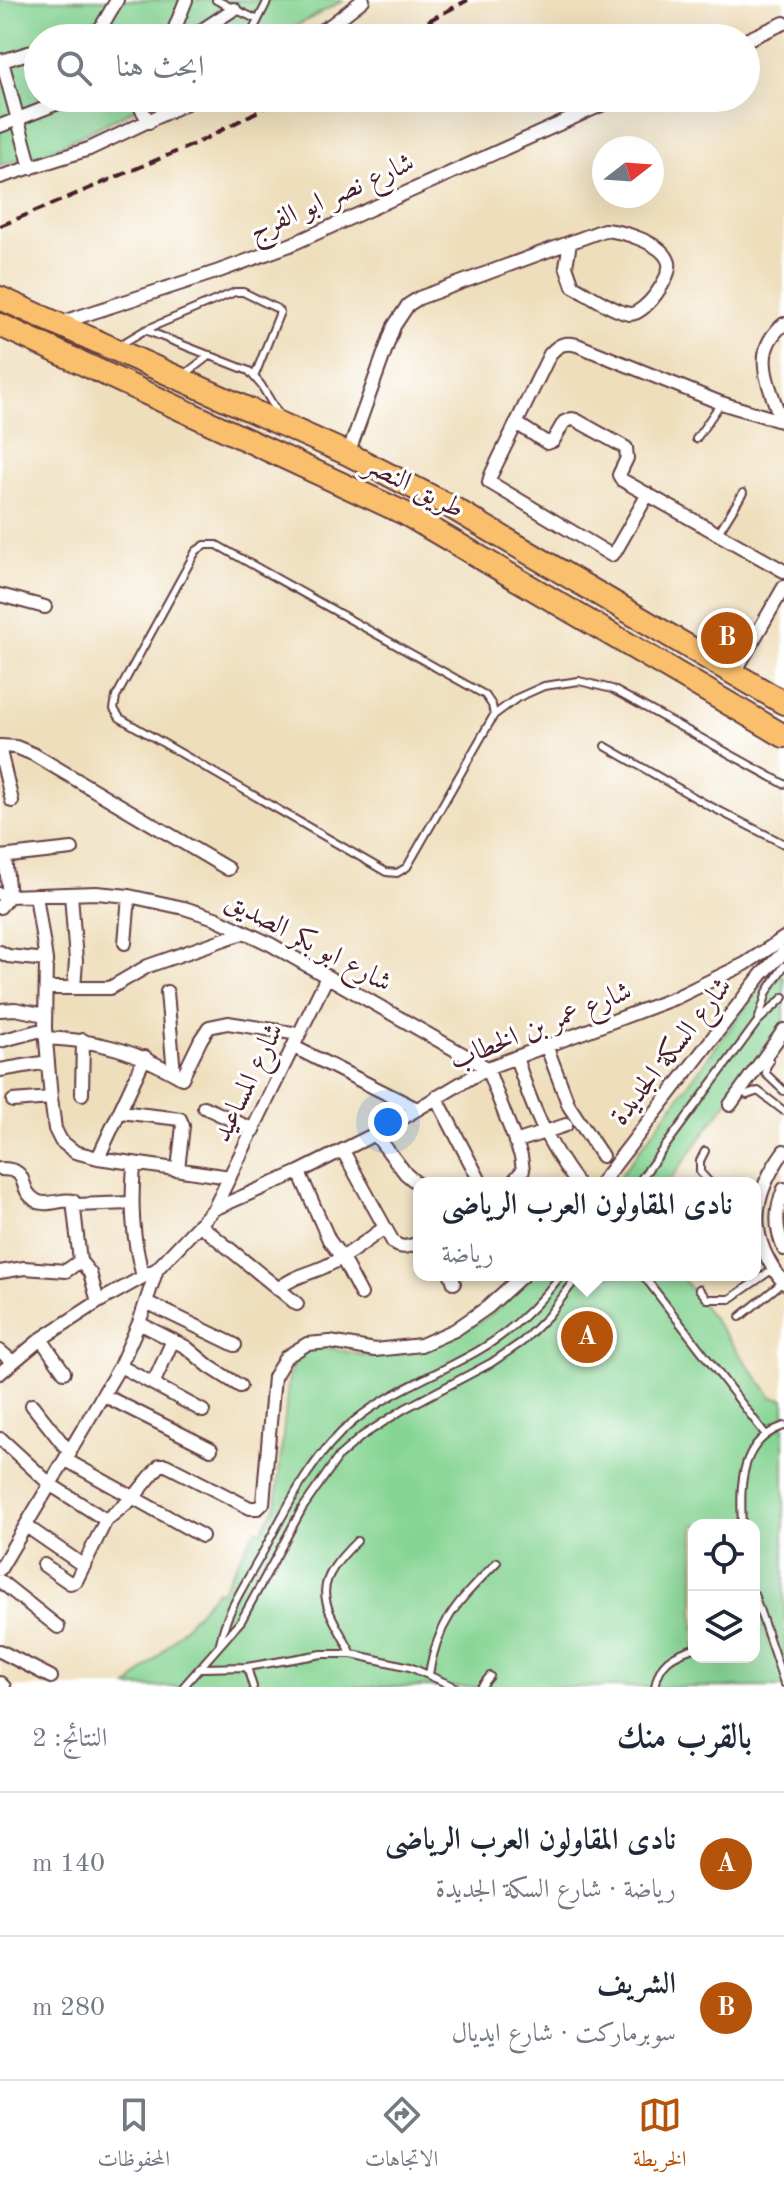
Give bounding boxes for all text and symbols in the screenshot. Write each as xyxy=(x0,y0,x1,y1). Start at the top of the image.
search box xyxy=(24,24,760,112)
icon: search xyxy=(52,46,96,90)
text: ابحث هنا xyxy=(116,53,204,83)
north arrow xyxy=(592,136,664,208)
street label: شارع نصر ابو الفرج xyxy=(245,149,423,255)
street label: طريق النصر xyxy=(357,450,468,526)
pin: B xyxy=(701,608,753,668)
street label: شارع ابو بكر الصديق xyxy=(217,886,397,1005)
street label: شارع السكة الجديدة xyxy=(604,972,744,1135)
street label: شارع عمر بن الخطاب xyxy=(446,978,639,1083)
street label: شارع المساعيد xyxy=(208,1019,296,1150)
your location xyxy=(368,1102,408,1142)
popup xyxy=(413,1177,761,1281)
text: نادى المقاولون العرب الرياضى xyxy=(442,1191,733,1221)
text: رياضة xyxy=(442,1242,494,1268)
pin: A xyxy=(561,1307,613,1367)
map controls xyxy=(688,1519,760,1663)
button: locate xyxy=(688,1519,760,1591)
button: layers xyxy=(688,1591,760,1663)
text: بالقرب منك xyxy=(617,1721,752,1755)
text: النتائج: 2 xyxy=(32,1726,107,1752)
text: نادى المقاولون العرب الرياضى xyxy=(385,1826,676,1856)
text: 140 m xyxy=(32,1851,105,1877)
text: A xyxy=(716,1851,736,1877)
text: رياضة · شارع السكة الجديدة xyxy=(435,1877,676,1903)
text: الشريف xyxy=(597,1970,676,2000)
text: 280 m xyxy=(32,1995,105,2021)
text: B xyxy=(717,1995,735,2021)
text: سوبرماركت · شارع ايديال xyxy=(452,2021,676,2047)
tab: المحفوظات xyxy=(97,2093,170,2180)
tab: الاتجاهات xyxy=(365,2093,438,2180)
tab: الخريطة xyxy=(633,2093,687,2180)

